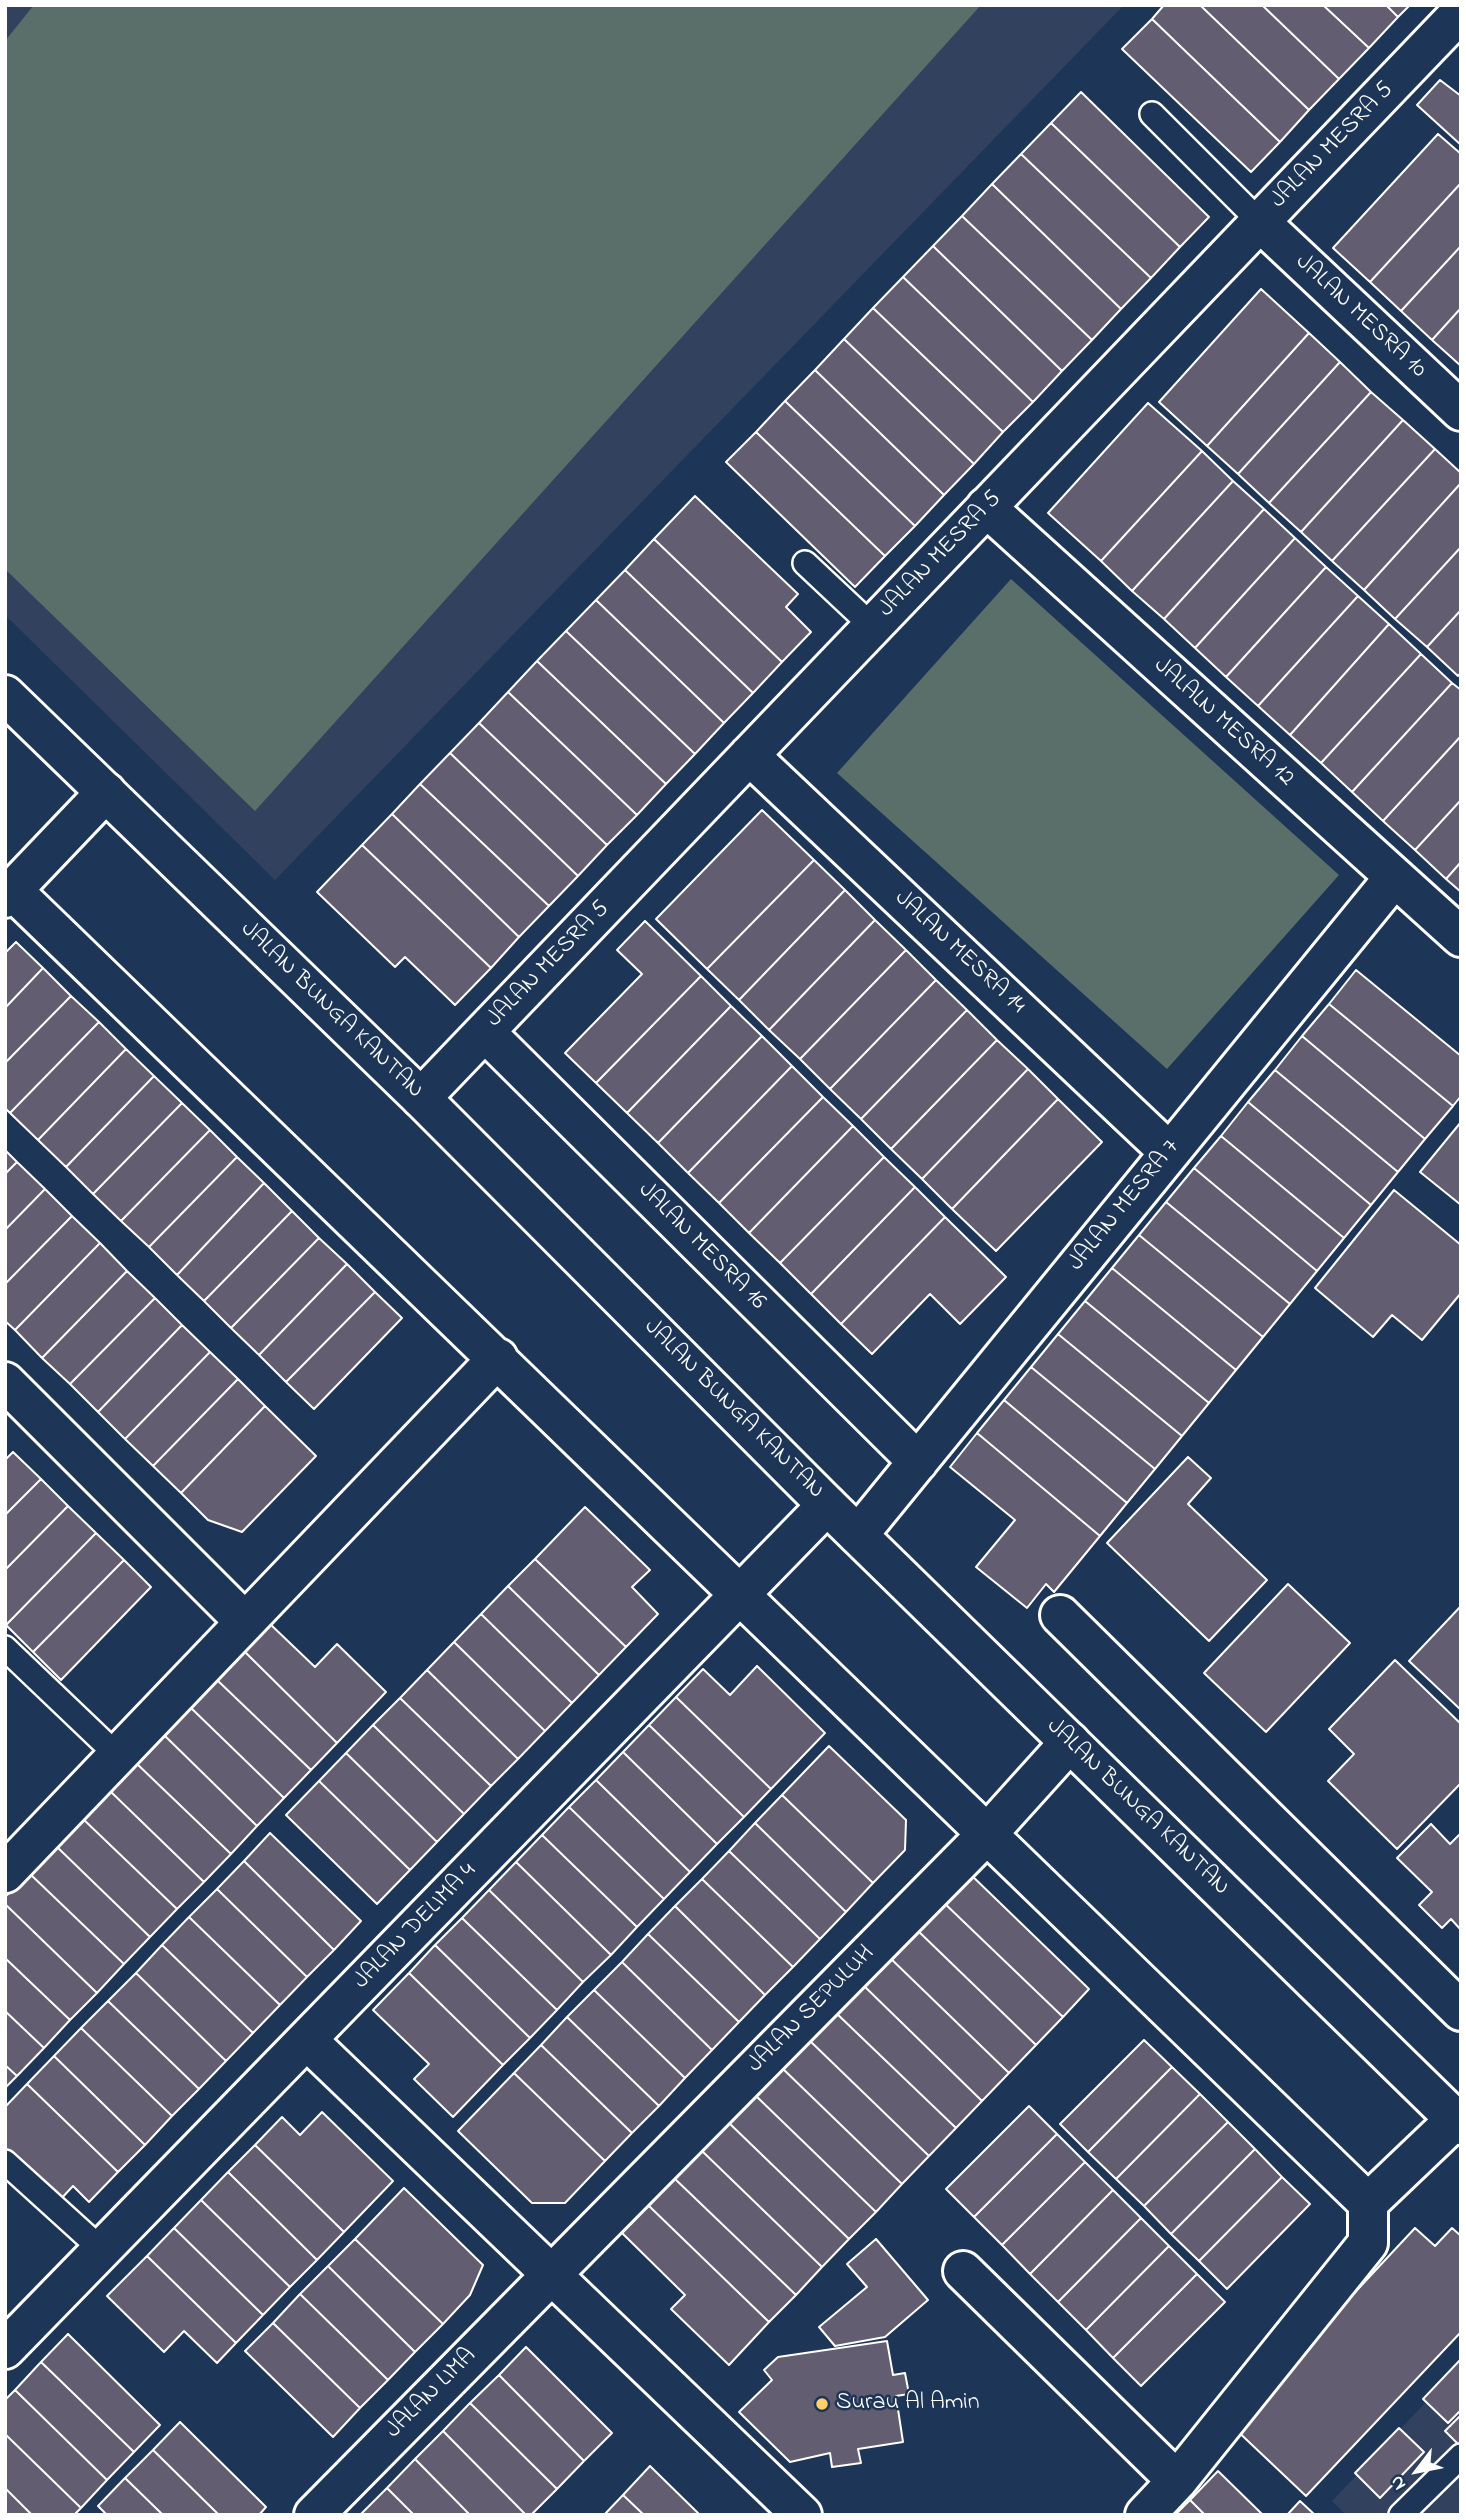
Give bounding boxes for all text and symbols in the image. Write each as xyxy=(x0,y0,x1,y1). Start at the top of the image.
street label: JALAN MESRA 5 xyxy=(1265,77,1401,215)
street label: JALAN MESRA 10 xyxy=(1288,249,1432,385)
street label: JALAN MESRA 5 xyxy=(873,486,1009,624)
street label: JALALN MESRA 12 xyxy=(1147,652,1299,794)
street label: JALAN MESRA 14 xyxy=(888,885,1030,1021)
street label: JALAN MESRA 5 xyxy=(481,896,617,1034)
street label: JALAN BUNGA KANTAN xyxy=(234,916,428,1106)
street label: JALAN MESRA 7 xyxy=(1063,1134,1187,1278)
street label: JALAN MESRA 16 xyxy=(631,1177,771,1317)
street label: JALAN BUNGA KANTAN xyxy=(637,1314,829,1506)
street label: JALAN BUNGA KANTAN xyxy=(1040,1713,1234,1903)
street label: JALAN DELIMA 4 xyxy=(349,1858,483,1996)
street label: JALAN SEPULUH xyxy=(742,1940,882,2080)
street label: JALAN LIMA xyxy=(381,2343,483,2445)
place label: Surau Al Amin xyxy=(836,2390,979,2418)
marker: Surau Al Amin xyxy=(814,2396,830,2412)
north arrow xyxy=(1382,2436,1452,2506)
text: N xyxy=(1384,2470,1414,2495)

